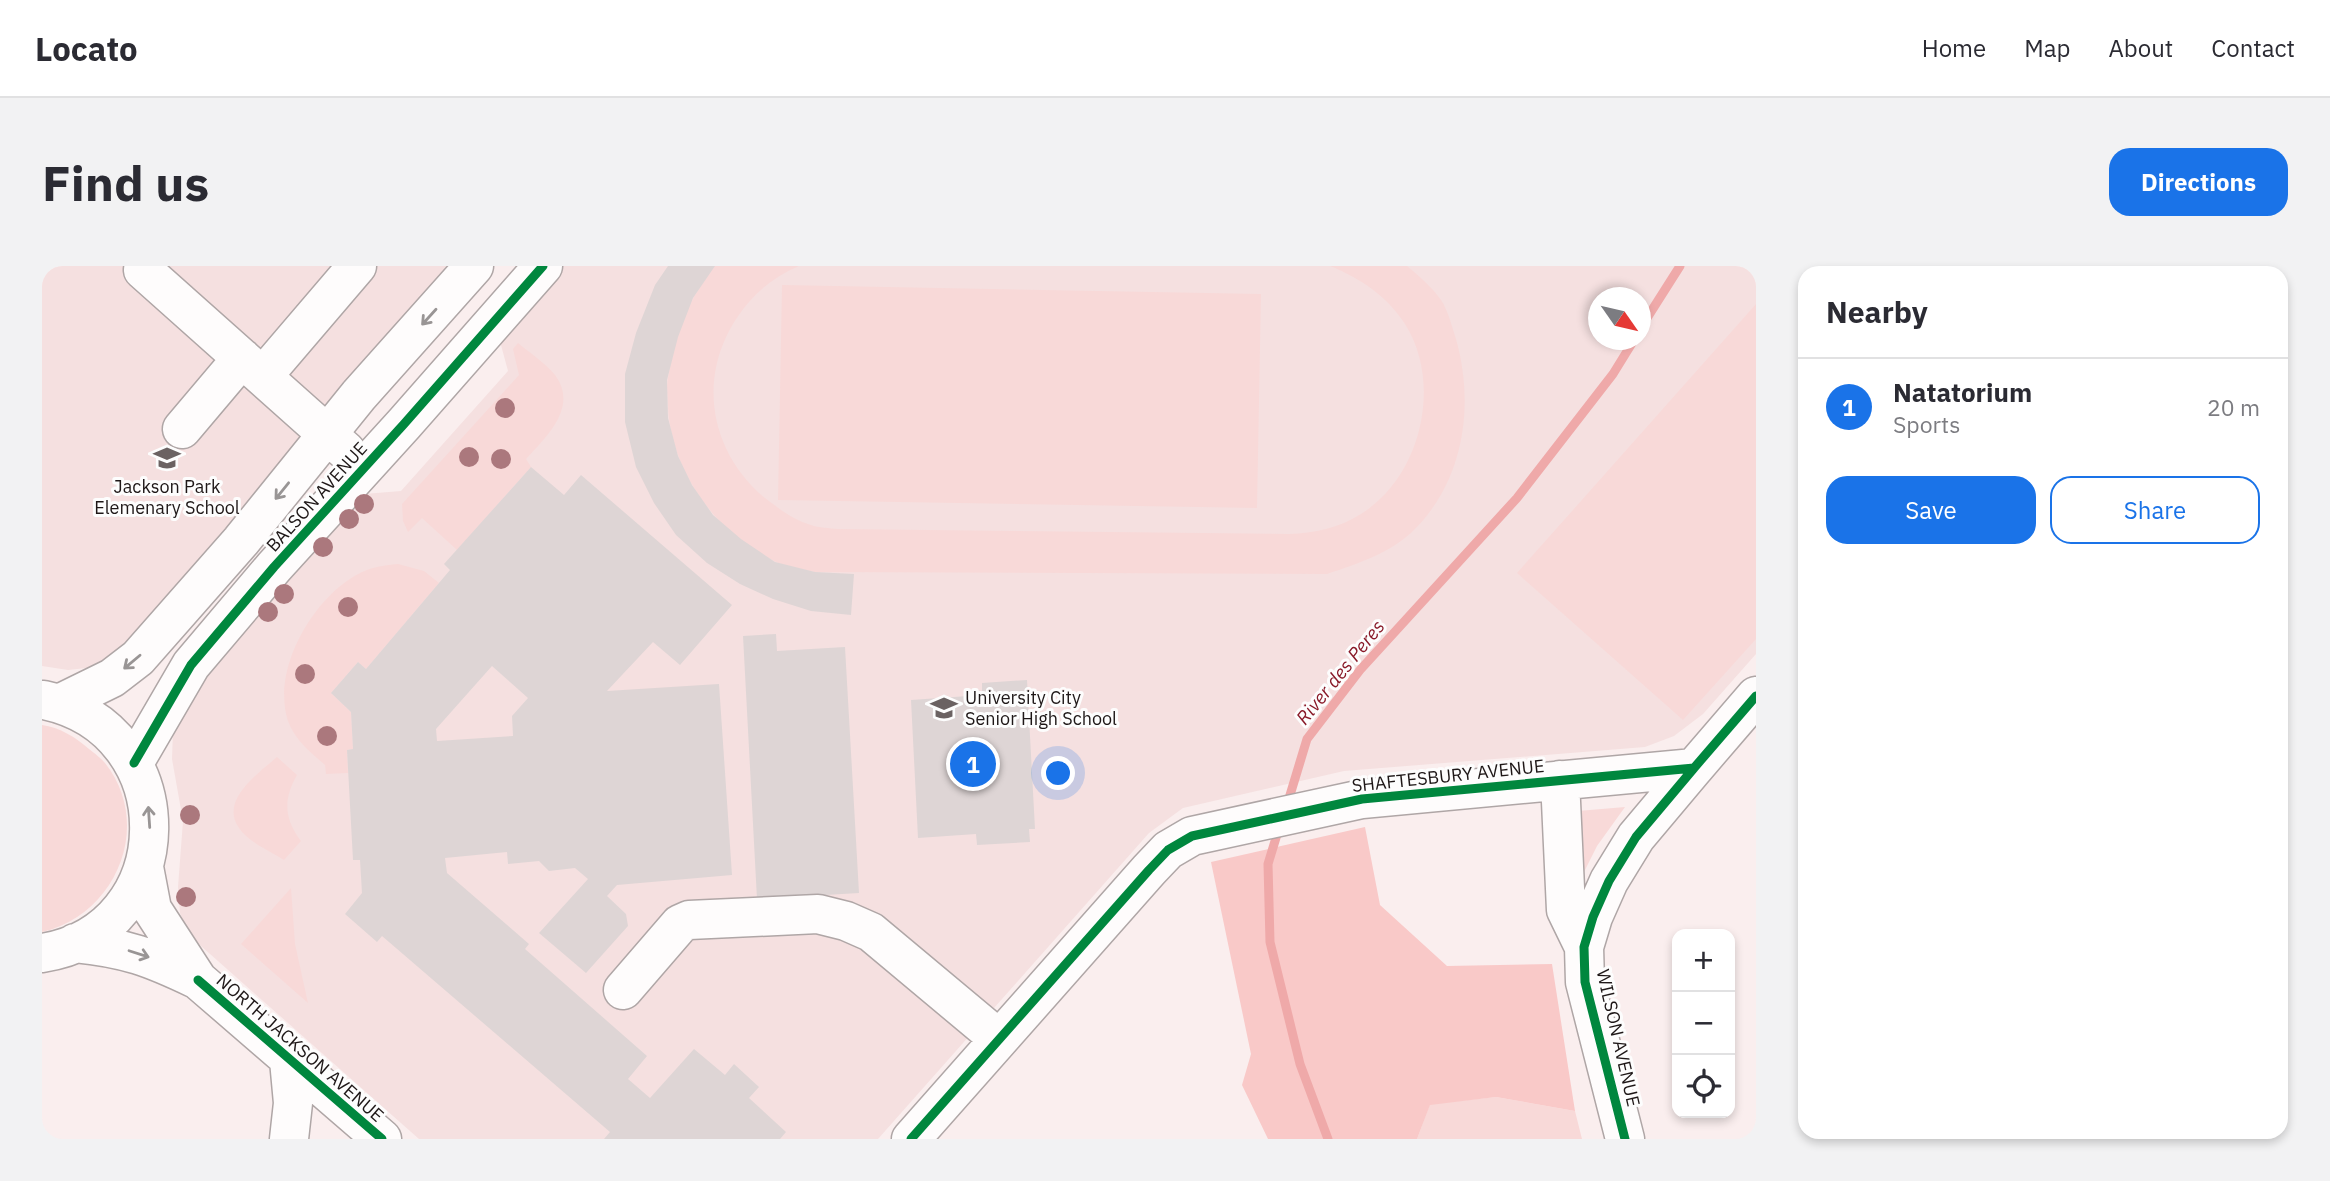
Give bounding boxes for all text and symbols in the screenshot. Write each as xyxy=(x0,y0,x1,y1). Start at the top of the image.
text: Locato xyxy=(35,27,138,70)
text: Home xyxy=(1922,32,1986,64)
text: Map xyxy=(2024,32,2070,64)
text: About xyxy=(2108,32,2173,64)
text: Contact xyxy=(2211,32,2295,64)
button: Directions xyxy=(2109,148,2288,216)
text: Find us xyxy=(42,151,209,214)
north arrow xyxy=(1588,287,1651,350)
text: Nearby xyxy=(1826,292,1928,331)
one-way arrow xyxy=(420,308,437,325)
text: Natatorium xyxy=(1893,375,2032,409)
text: 1 xyxy=(1842,392,1856,422)
text: 20 m xyxy=(2207,392,2260,422)
text: Sports xyxy=(1893,409,1960,439)
street label: BALSON AVENUE xyxy=(261,437,372,556)
school or university icon: Jackson Park Elemenary School xyxy=(152,443,182,473)
place label: Jackson Park Elemenary School xyxy=(94,475,240,519)
button: Save xyxy=(1826,476,2036,544)
button: Share xyxy=(2050,476,2260,544)
one-way arrow xyxy=(274,481,290,499)
water label: River des Peres xyxy=(1291,615,1389,729)
one-way arrow xyxy=(124,654,142,670)
place label: University City Senior High School xyxy=(965,686,1117,730)
school or university icon: University City Senior High School xyxy=(929,693,959,723)
pin: 1 xyxy=(950,738,996,790)
street label: SHAFTESBURY AVENUE xyxy=(1351,754,1545,797)
your location xyxy=(1041,756,1075,790)
one-way arrow xyxy=(142,806,155,829)
map controls xyxy=(1672,929,1735,1118)
button: + xyxy=(1672,929,1735,992)
one-way arrow xyxy=(127,949,149,961)
street label: WILSON AVENUE xyxy=(1592,967,1645,1109)
street label: NORTH JACKSON AVENUE xyxy=(212,969,389,1127)
button: − xyxy=(1672,992,1735,1055)
button: locate xyxy=(1672,1055,1735,1118)

